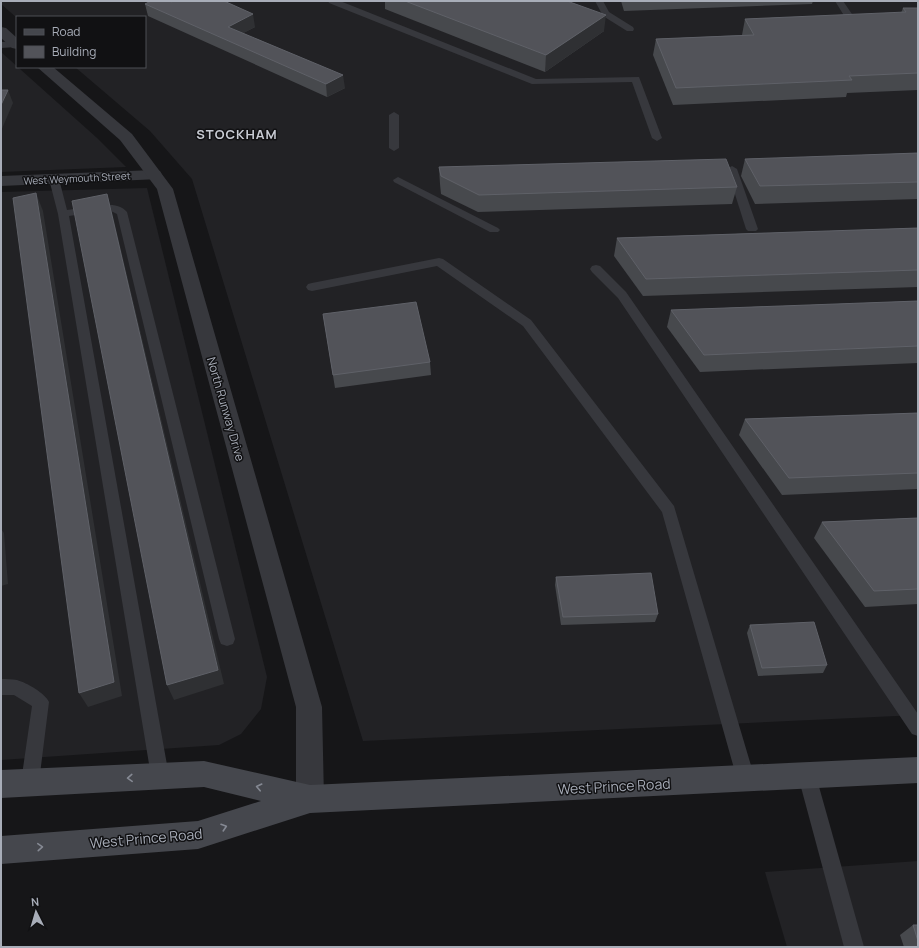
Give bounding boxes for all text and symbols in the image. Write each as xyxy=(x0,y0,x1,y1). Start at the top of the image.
legend xyxy=(16,16,146,68)
text: Road xyxy=(52,23,80,40)
text: Building xyxy=(52,43,96,60)
district label: STOCKHAM xyxy=(196,125,278,143)
street label: West Weymouth Street xyxy=(23,168,131,188)
street label: North Runway Drive xyxy=(203,355,249,463)
one-way arrow xyxy=(127,773,133,782)
street label: West Prince Road xyxy=(557,774,671,798)
one-way arrow xyxy=(255,784,262,792)
one-way arrow xyxy=(221,823,228,832)
street label: West Prince Road xyxy=(89,824,203,852)
one-way arrow xyxy=(37,842,43,851)
north arrow xyxy=(16,892,56,932)
text: N xyxy=(30,894,40,909)

